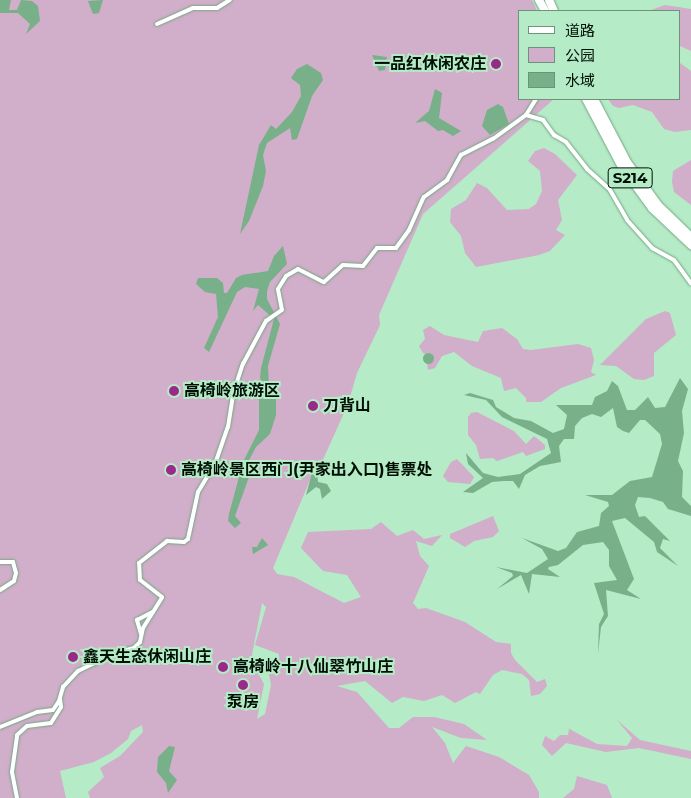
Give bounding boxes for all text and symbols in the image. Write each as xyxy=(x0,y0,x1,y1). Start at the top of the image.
legend xyxy=(518,10,681,100)
text: 道路 xyxy=(565,21,595,40)
text: 公园 xyxy=(565,46,595,65)
place label: 一品红休闲农庄 xyxy=(374,54,486,74)
marker: 一品红休闲农庄 xyxy=(490,58,502,70)
text: 水域 xyxy=(565,71,595,90)
road number: S214 xyxy=(608,166,652,190)
place label: 高椅岭旅游区 xyxy=(184,381,280,401)
marker: 高椅岭旅游区 xyxy=(168,385,180,397)
place label: 刀背山 xyxy=(323,396,371,416)
marker: 刀背山 xyxy=(307,400,319,412)
place label: 高椅岭景区西门(尹家出入口)售票处 xyxy=(181,460,432,480)
marker: 高椅岭景区西门(尹家出入口)售票处 xyxy=(165,464,177,476)
place label: 鑫天生态休闲山庄 xyxy=(83,647,211,667)
marker: 鑫天生态休闲山庄 xyxy=(67,651,79,663)
place label: 高椅岭十八仙翠竹山庄 xyxy=(233,657,393,677)
marker: 高椅岭十八仙翠竹山庄 xyxy=(217,661,229,673)
marker: 泵房 xyxy=(237,679,249,691)
place label: 泵房 xyxy=(227,692,259,712)

